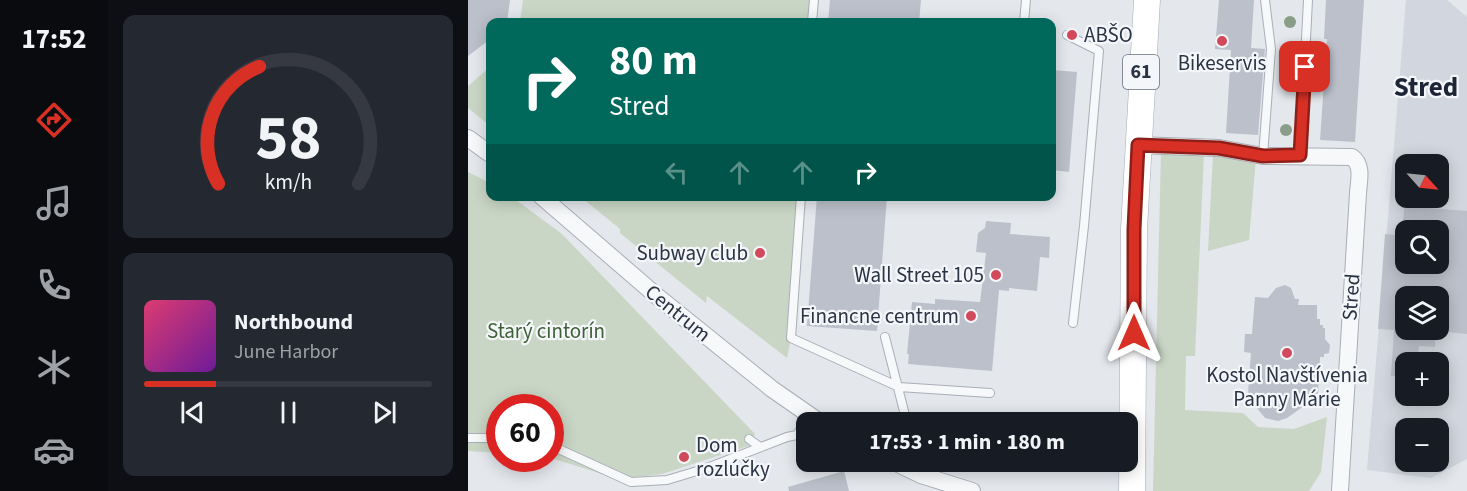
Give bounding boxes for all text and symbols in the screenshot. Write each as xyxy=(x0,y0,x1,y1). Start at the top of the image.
text: 17:52 xyxy=(21,20,87,59)
place label: ABŠO xyxy=(1084,20,1133,50)
marker: ABŠO xyxy=(1065,28,1079,42)
text: 80 m xyxy=(609,31,698,91)
marker: Bikeservis xyxy=(1215,34,1229,48)
pin xyxy=(1279,41,1330,92)
icon: right xyxy=(510,42,588,120)
place label: Bikeservis xyxy=(1178,48,1267,78)
icon: arrive xyxy=(1288,50,1321,83)
road number: 61 xyxy=(1123,55,1159,89)
district label: Stred xyxy=(1394,68,1458,107)
text: Stred xyxy=(609,87,669,126)
text: 58 xyxy=(255,94,321,183)
icon: directions xyxy=(33,99,75,141)
north arrow xyxy=(1395,154,1449,208)
map controls xyxy=(1395,154,1449,472)
icon: left xyxy=(660,156,693,189)
icon: ahead xyxy=(723,156,756,189)
icon: ahead xyxy=(786,156,819,189)
icon: right xyxy=(849,156,882,189)
text: km/h xyxy=(264,167,312,198)
icon: music xyxy=(33,182,75,224)
button: search xyxy=(1395,220,1449,274)
place label: Subway club xyxy=(636,238,748,268)
marker: Subway club xyxy=(753,246,767,260)
place label: Wall Street 105 xyxy=(854,260,984,290)
icon: phone xyxy=(33,264,75,306)
marker: Wall Street 105 xyxy=(989,268,1003,282)
street label: Stred xyxy=(1334,273,1368,321)
street label: Centrum xyxy=(639,277,717,349)
button: layers xyxy=(1395,286,1449,340)
place label: Financne centrum xyxy=(800,301,959,331)
position arrow xyxy=(1102,301,1166,365)
text: Northbound xyxy=(234,306,353,338)
marker: Financne centrum xyxy=(964,309,978,323)
park label: Starý cintorín xyxy=(487,316,605,346)
text: June Harbor xyxy=(234,338,338,366)
icon: climate xyxy=(33,346,75,388)
marker: Kostol Navštívenia Panny Márie xyxy=(1280,346,1294,360)
button: + xyxy=(1395,352,1449,406)
place label: Kostol Navštívenia Panny Márie xyxy=(1206,360,1368,414)
speed limit sign: 60 xyxy=(486,394,564,472)
icon: previous xyxy=(176,396,209,429)
icon: pause xyxy=(272,396,305,429)
icon: next xyxy=(368,396,401,429)
button: − xyxy=(1395,418,1449,472)
text: 17:53 · 1 min · 180 m xyxy=(869,426,1065,458)
icon: car xyxy=(33,429,75,471)
place label: Dom rozlúčky xyxy=(696,430,770,484)
marker: Dom rozlúčky xyxy=(677,450,691,464)

